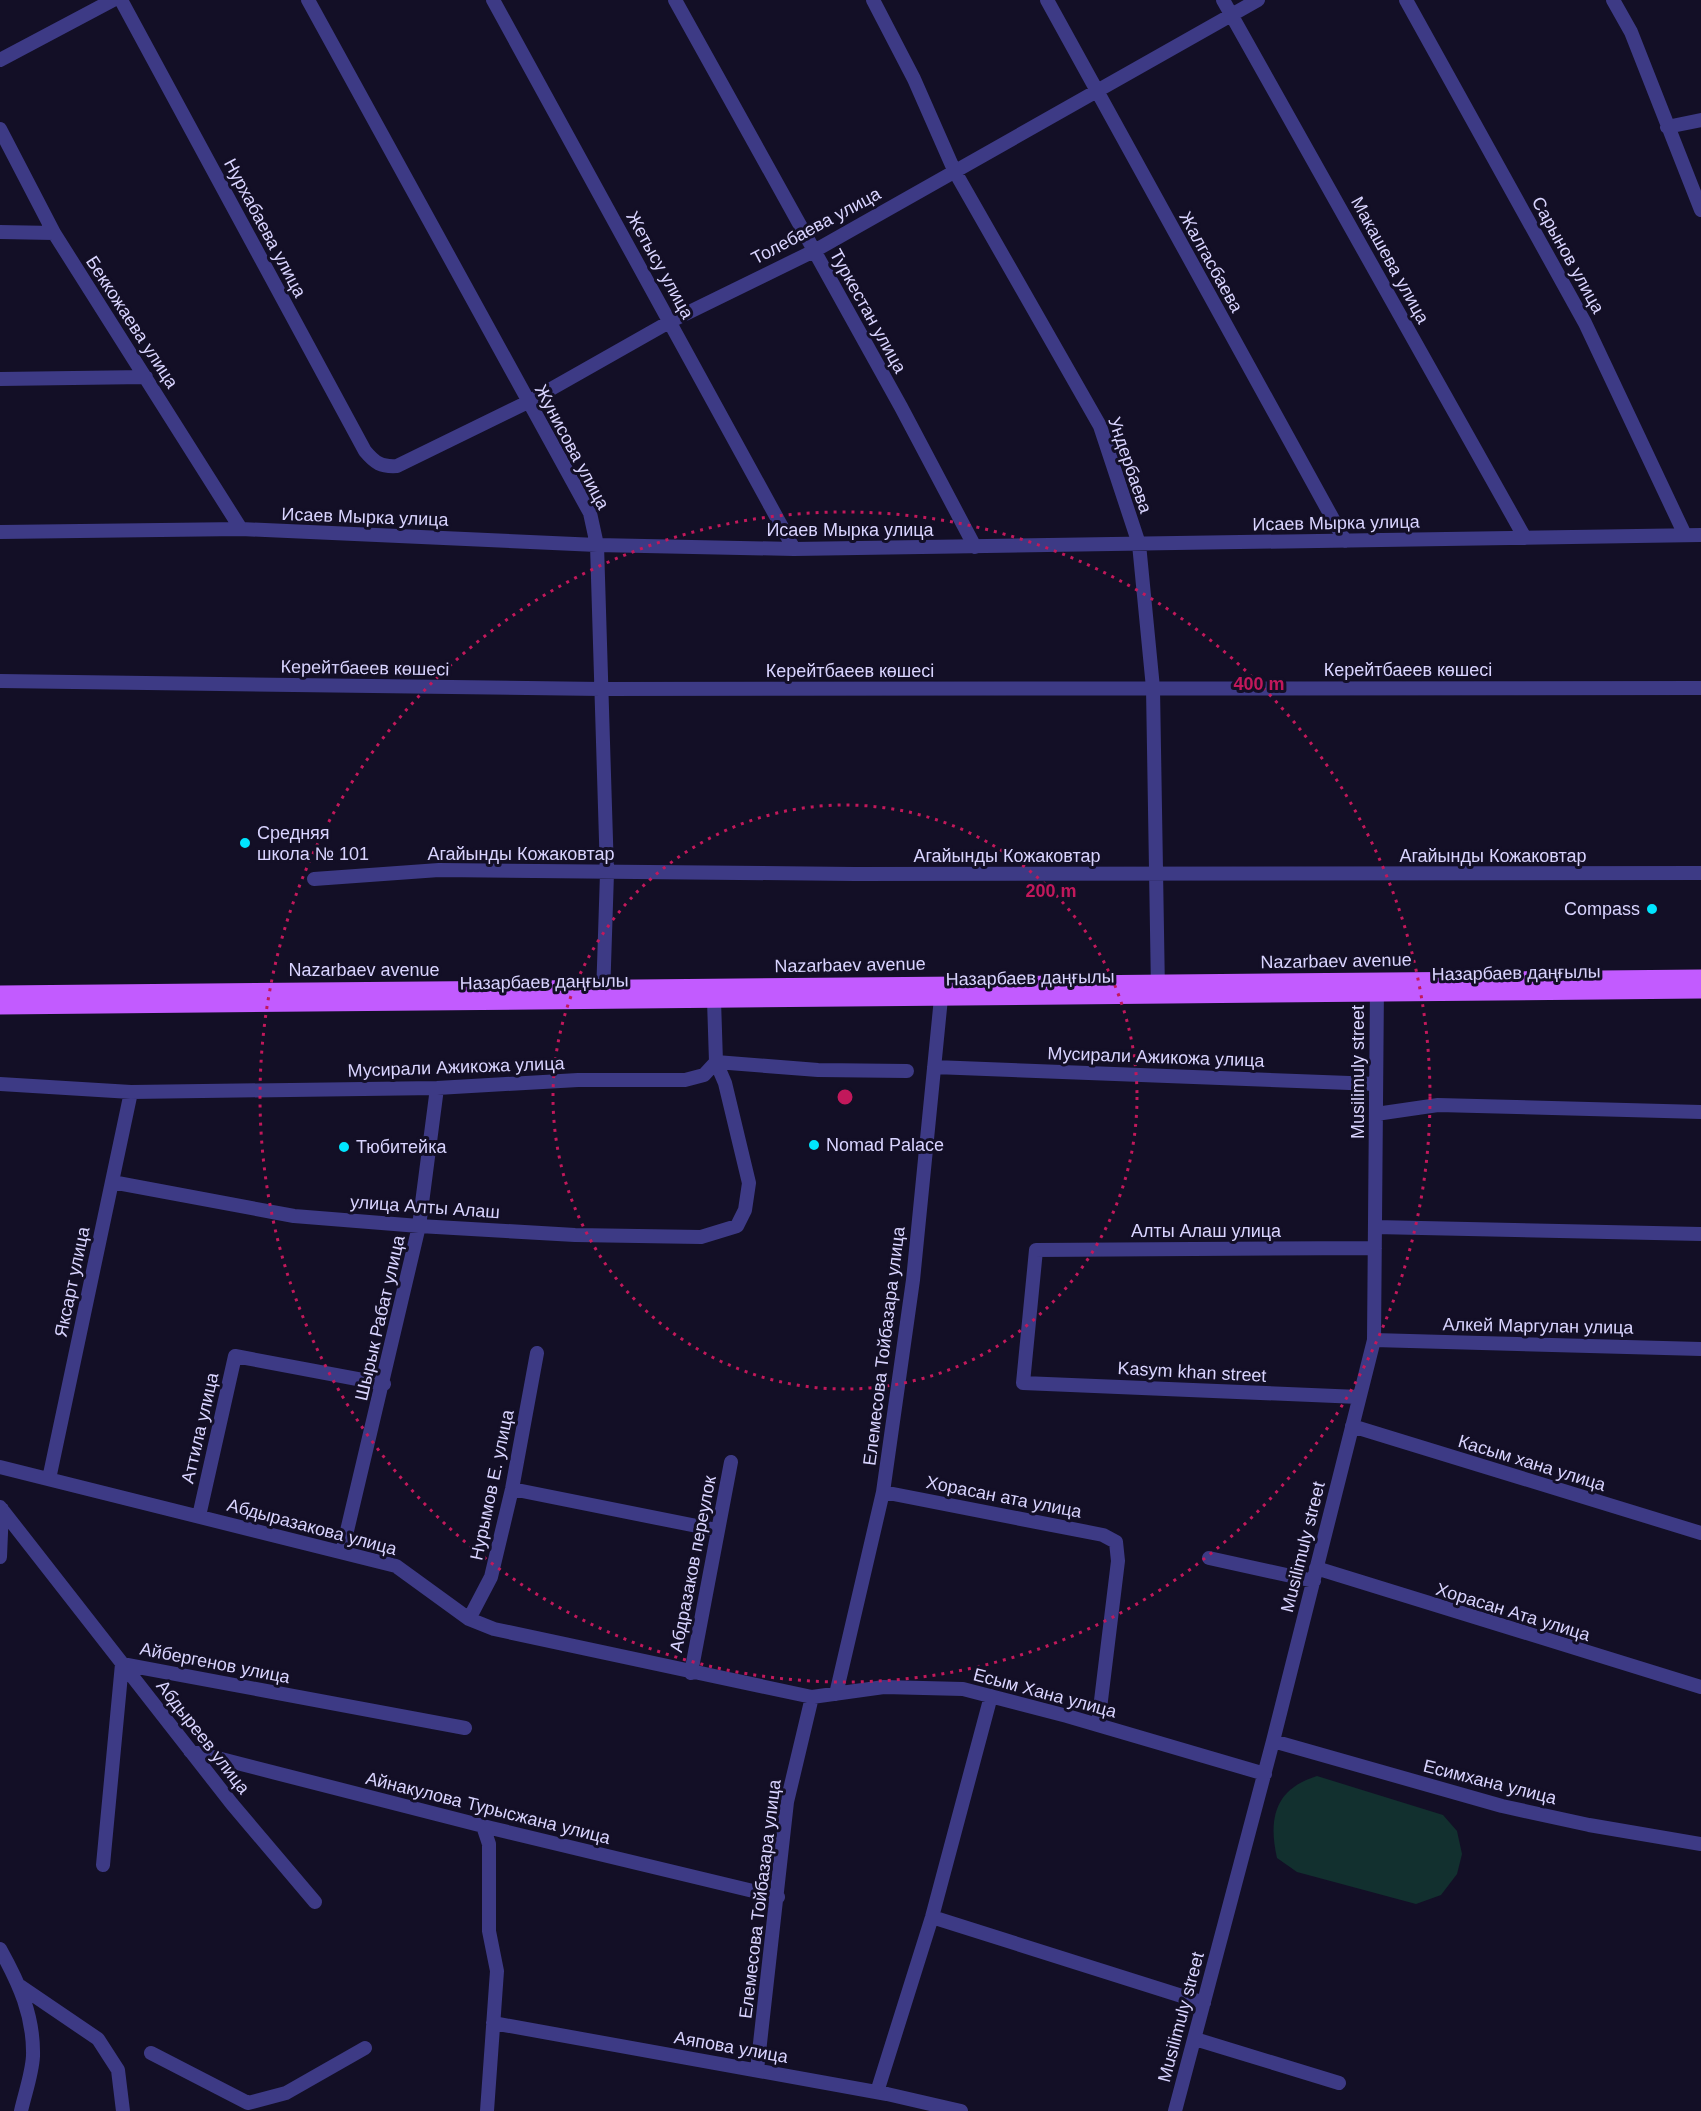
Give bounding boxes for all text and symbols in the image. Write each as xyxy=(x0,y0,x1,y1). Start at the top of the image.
street label: Нурхабаева улица xyxy=(220,155,310,302)
street label: Толебаева улица xyxy=(748,183,885,268)
street label: Макашева улица xyxy=(1347,193,1434,328)
street label: Сарынов улица xyxy=(1528,193,1609,318)
street label: Жетысу улица xyxy=(622,208,698,323)
street label: Жалгасбаева xyxy=(1175,208,1247,317)
street label: Туркестан улица xyxy=(826,246,911,377)
street label: Беккожаева улица xyxy=(82,252,183,393)
street label: Жунисова улица xyxy=(531,381,614,514)
street label: Ундербаева xyxy=(1104,414,1156,517)
street label: Исаев Мырка улица xyxy=(281,504,450,530)
street label: Исаев Мырка улица xyxy=(1252,512,1421,534)
street label: Исаев Мырка улица xyxy=(766,520,935,540)
street label: Керейтбаеев көшесі xyxy=(281,657,449,679)
street label: Керейтбаеев көшесі xyxy=(1324,660,1492,680)
street label: Керейтбаеев көшесі xyxy=(766,661,934,681)
text: 400 m xyxy=(1233,674,1285,694)
place label: Средняя школа № 101 xyxy=(257,823,369,864)
marker: Средняя школа № 101 xyxy=(238,836,252,850)
street label: Агайынды Кожаковтар xyxy=(427,844,615,864)
street label: Агайынды Кожаковтар xyxy=(913,846,1101,866)
street label: Агайынды Кожаковтар xyxy=(1399,846,1587,866)
text: 200 m xyxy=(1025,881,1077,901)
place label: Compass xyxy=(1564,899,1640,919)
marker: Compass xyxy=(1645,902,1659,916)
street label: Nazarbaev avenue xyxy=(1260,950,1412,972)
street label: Nazarbaev avenue xyxy=(774,954,926,976)
street label: Nazarbaev avenue xyxy=(288,960,440,980)
street label: Назарбаев даңғылы xyxy=(1431,962,1601,984)
street label: Назарбаев даңғылы xyxy=(945,967,1115,989)
street label: Назарбаев даңғылы xyxy=(459,971,629,993)
street label: Musilimuly street xyxy=(1348,1005,1368,1139)
street label: Мусирали Ажикожа улица xyxy=(1047,1043,1266,1071)
street label: Мусирали Ажикожа улица xyxy=(347,1053,566,1081)
centre of rings xyxy=(835,1087,855,1107)
place label: Nomad Palace xyxy=(826,1135,944,1155)
place label: Тюбитейка xyxy=(356,1137,447,1157)
marker: Nomad Palace xyxy=(807,1138,821,1152)
marker: Тюбитейка xyxy=(337,1140,351,1154)
street label: улица Алты Алаш xyxy=(349,1192,501,1222)
street label: Алты Алаш улица xyxy=(1131,1221,1282,1241)
street label: Яксарт улица xyxy=(51,1224,94,1339)
street label: Елемесова Тойбазара улица xyxy=(859,1224,909,1467)
street label: Шырык Рабат улица xyxy=(351,1232,409,1403)
street label: Алкей Маргулан улица xyxy=(1442,1314,1635,1338)
street label: Kasym khan street xyxy=(1117,1358,1267,1386)
street label: Аттила улица xyxy=(178,1370,223,1485)
street label: Нурымов Е. улица xyxy=(466,1407,518,1562)
street label: Касым хана улица xyxy=(1456,1431,1609,1495)
street label: Хорасан ата улица xyxy=(925,1472,1084,1522)
street label: Абдразаков переулок xyxy=(666,1474,720,1654)
street label: Musilimuly street xyxy=(1277,1480,1329,1614)
street label: Абдыразакова улица xyxy=(225,1495,400,1560)
street label: Хорасан Ата улица xyxy=(1434,1579,1593,1645)
street label: Айбергенов улица xyxy=(138,1639,293,1688)
street label: Есым Хана улица xyxy=(971,1664,1120,1722)
street label: Абдыреев улица xyxy=(152,1676,254,1799)
street label: Есимхана улица xyxy=(1421,1756,1560,1808)
street label: Айнакулова Турысжана улица xyxy=(364,1768,613,1848)
street label: Елемесова Тойбазара улица xyxy=(735,1777,785,2020)
street label: Musilimuly street xyxy=(1154,1950,1208,2084)
street label: Аяпова улица xyxy=(672,2027,791,2067)

